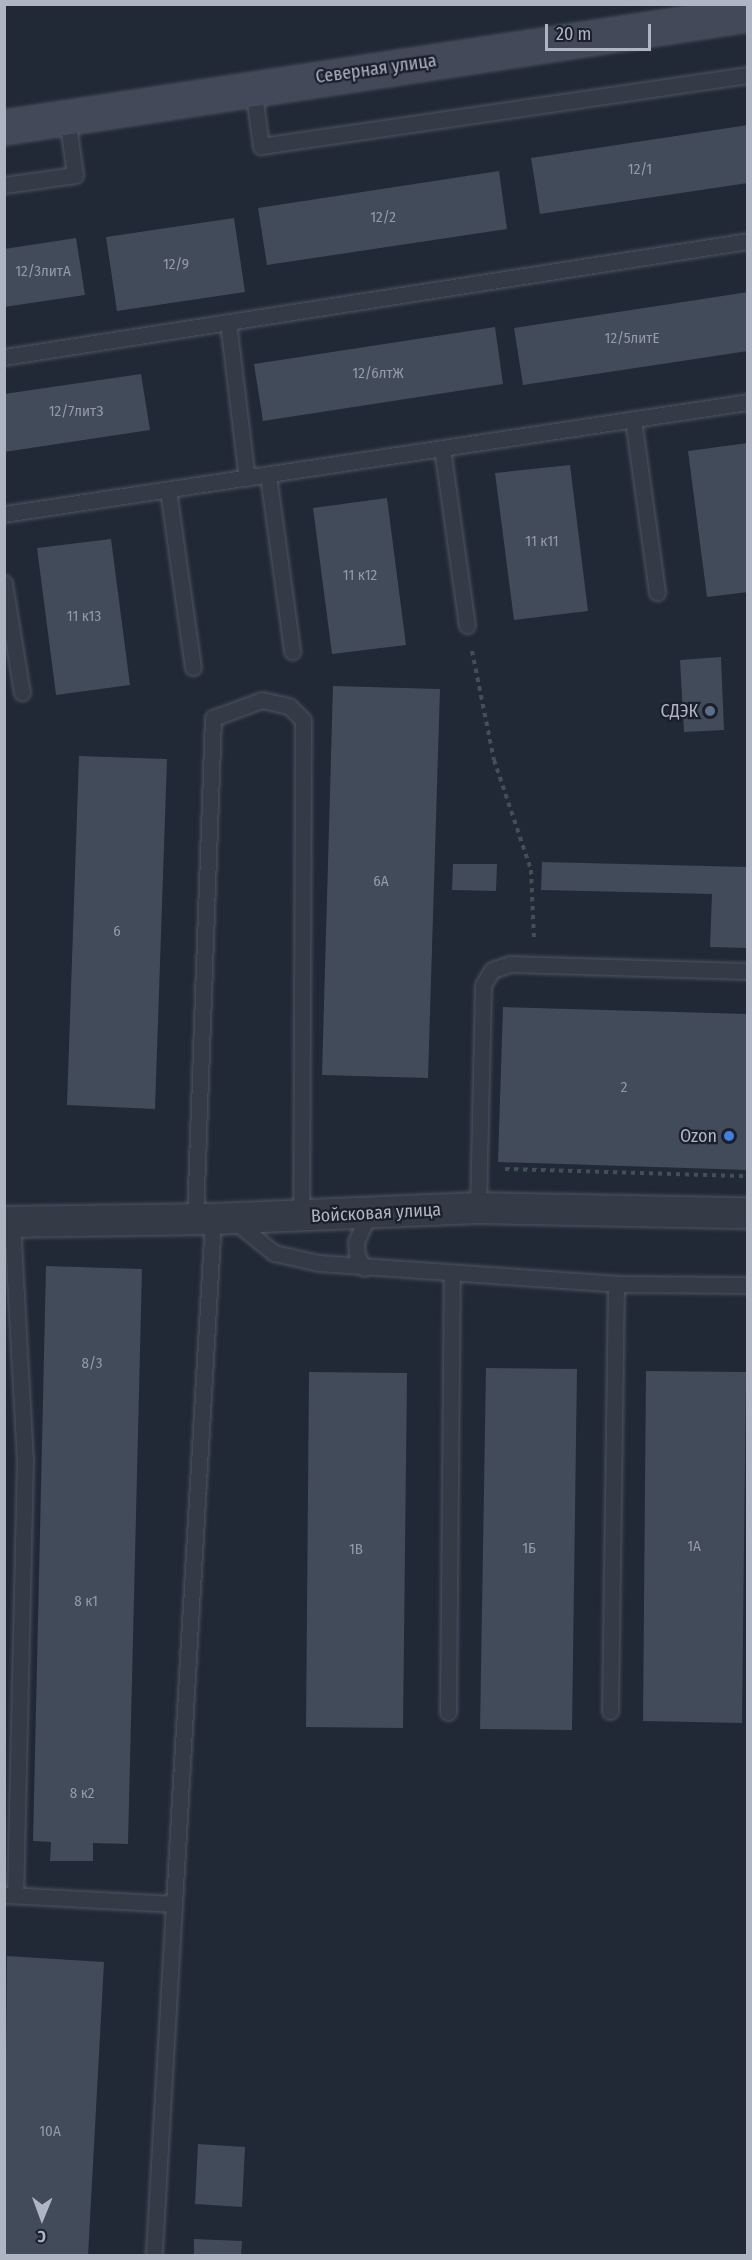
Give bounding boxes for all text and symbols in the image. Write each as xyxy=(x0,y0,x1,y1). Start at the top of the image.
scale bar xyxy=(548,12,654,50)
text: 20 m xyxy=(556,23,591,45)
street label: Северная улица xyxy=(314,50,438,88)
house number: 12/1 xyxy=(628,161,652,179)
house number: 12/2 xyxy=(370,209,396,227)
house number: 12/9 xyxy=(163,256,189,274)
house number: 12/3литА xyxy=(15,263,71,281)
house number: 12/5литЕ xyxy=(605,330,659,348)
house number: 12/6лтЖ xyxy=(352,365,404,383)
house number: 12/7литЗ xyxy=(49,403,103,421)
house number: 11 к11 xyxy=(525,533,559,551)
house number: 11 к12 xyxy=(343,567,377,585)
house number: 11 к13 xyxy=(67,608,101,626)
place label: СДЭК xyxy=(661,700,698,722)
marker: СДЭК xyxy=(703,704,717,718)
house number: 6А xyxy=(373,873,389,891)
house number: 6 xyxy=(113,923,121,941)
house number: 2 xyxy=(621,1079,627,1097)
place label: Ozon xyxy=(680,1125,717,1147)
marker: Ozon xyxy=(722,1129,736,1143)
street label: Войсковая улица xyxy=(310,1199,442,1227)
house number: 8/3 xyxy=(82,1355,102,1373)
house number: 1А xyxy=(687,1538,701,1556)
house number: 1Б xyxy=(522,1540,536,1558)
house number: 1В xyxy=(349,1541,363,1559)
house number: 8 к1 xyxy=(74,1593,98,1611)
house number: 8 к2 xyxy=(70,1785,94,1803)
house number: 10А xyxy=(39,2123,61,2141)
north arrow xyxy=(12,2188,72,2248)
text: С xyxy=(37,2227,46,2246)

